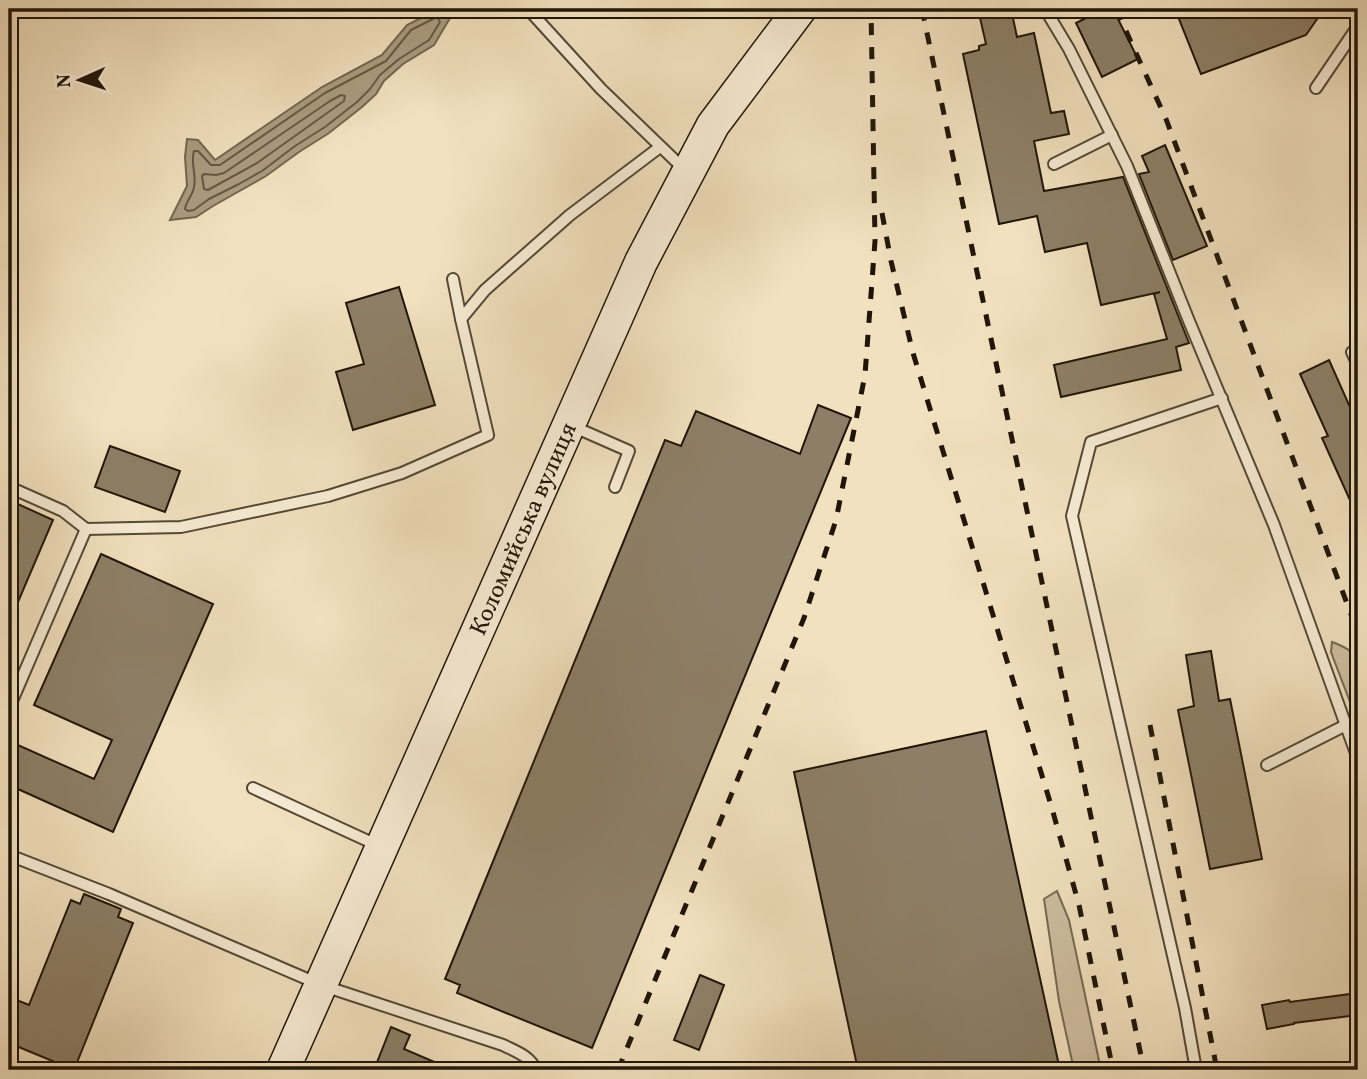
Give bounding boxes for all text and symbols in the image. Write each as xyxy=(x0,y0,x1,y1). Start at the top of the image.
north arrow xyxy=(46,46,116,116)
text: N xyxy=(52,73,78,88)
street label: Коломийська вулиця xyxy=(463,418,587,642)

